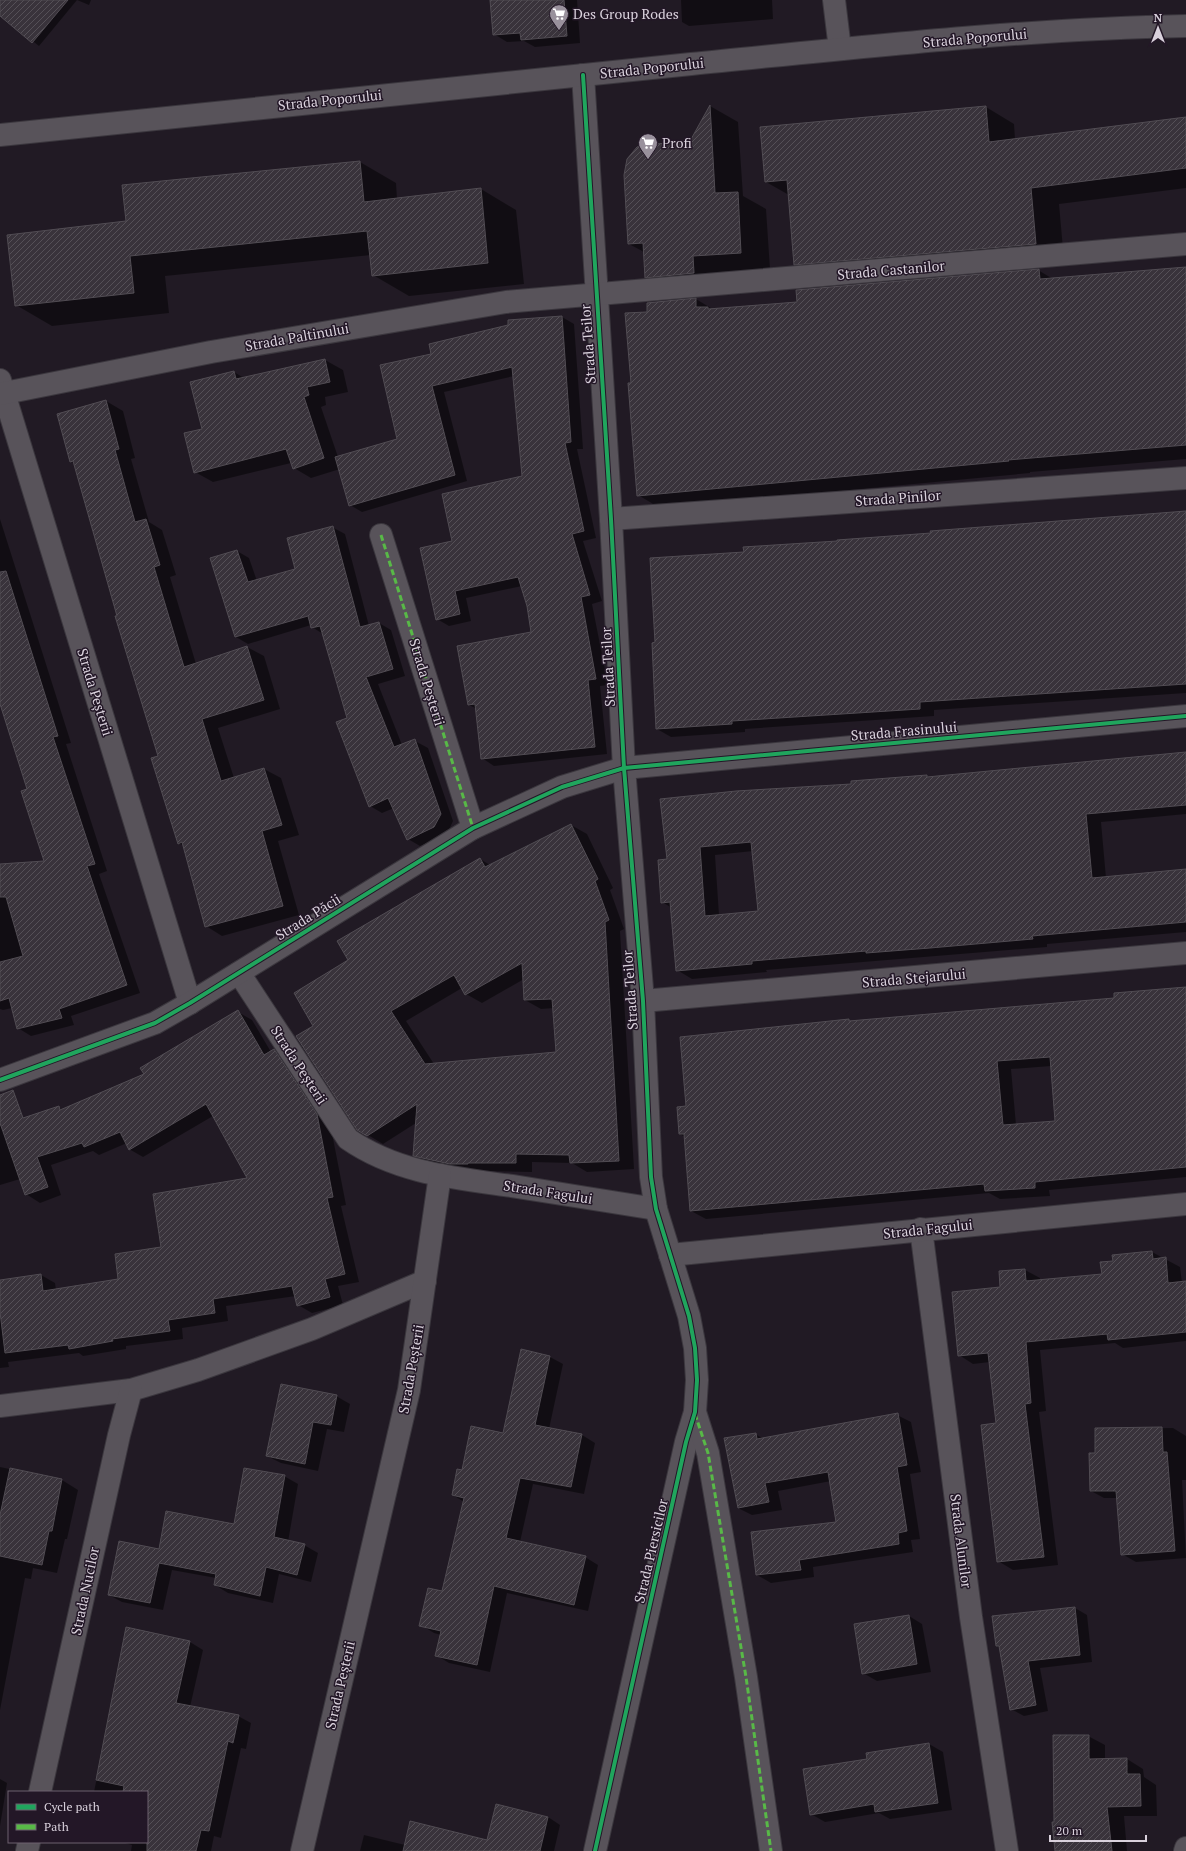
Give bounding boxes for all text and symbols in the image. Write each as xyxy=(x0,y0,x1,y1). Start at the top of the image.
supermarket icon: Des Group Rodes xyxy=(548,3,570,31)
place label: Des Group Rodes xyxy=(573,4,679,23)
north arrow xyxy=(1138,8,1178,48)
text: N xyxy=(1154,11,1163,25)
street label: Strada Poporului xyxy=(922,23,1028,52)
street label: Strada Poporului xyxy=(599,53,705,82)
street label: Strada Poporului xyxy=(277,85,383,114)
supermarket icon: Profi xyxy=(637,132,659,160)
place label: Profi xyxy=(662,133,692,152)
street label: Strada Castanilor xyxy=(836,255,946,284)
street label: Strada Teilor xyxy=(575,303,600,384)
street label: Strada Paltinului xyxy=(243,318,350,355)
street label: Strada Pinilor xyxy=(855,485,942,510)
street label: Strada Teilor xyxy=(596,626,619,707)
street label: Strada Peșterii xyxy=(405,636,450,728)
street label: Strada Peșterii xyxy=(73,646,118,738)
street label: Strada Frasinului xyxy=(850,716,958,745)
street label: Strada Păcii xyxy=(271,889,344,944)
street label: Strada Teilor xyxy=(617,949,642,1030)
street label: Strada Stejarului xyxy=(861,964,967,992)
street label: Strada Peșterii xyxy=(267,1022,332,1108)
street label: Strada Fagului xyxy=(502,1175,594,1208)
street label: Strada Fagului xyxy=(882,1214,974,1243)
street label: Strada Peșterii xyxy=(393,1323,428,1415)
street label: Strada Alunilor xyxy=(946,1493,977,1590)
street label: Strada Piersicilor xyxy=(629,1496,672,1605)
street label: Strada Nucilor xyxy=(66,1544,103,1637)
street label: Strada Peșterii xyxy=(320,1639,359,1731)
legend xyxy=(8,1791,148,1843)
text: Cycle path xyxy=(44,1799,100,1814)
scale bar xyxy=(1050,1817,1146,1843)
text: Path xyxy=(44,1819,69,1834)
text: 20 m xyxy=(1056,1823,1083,1838)

